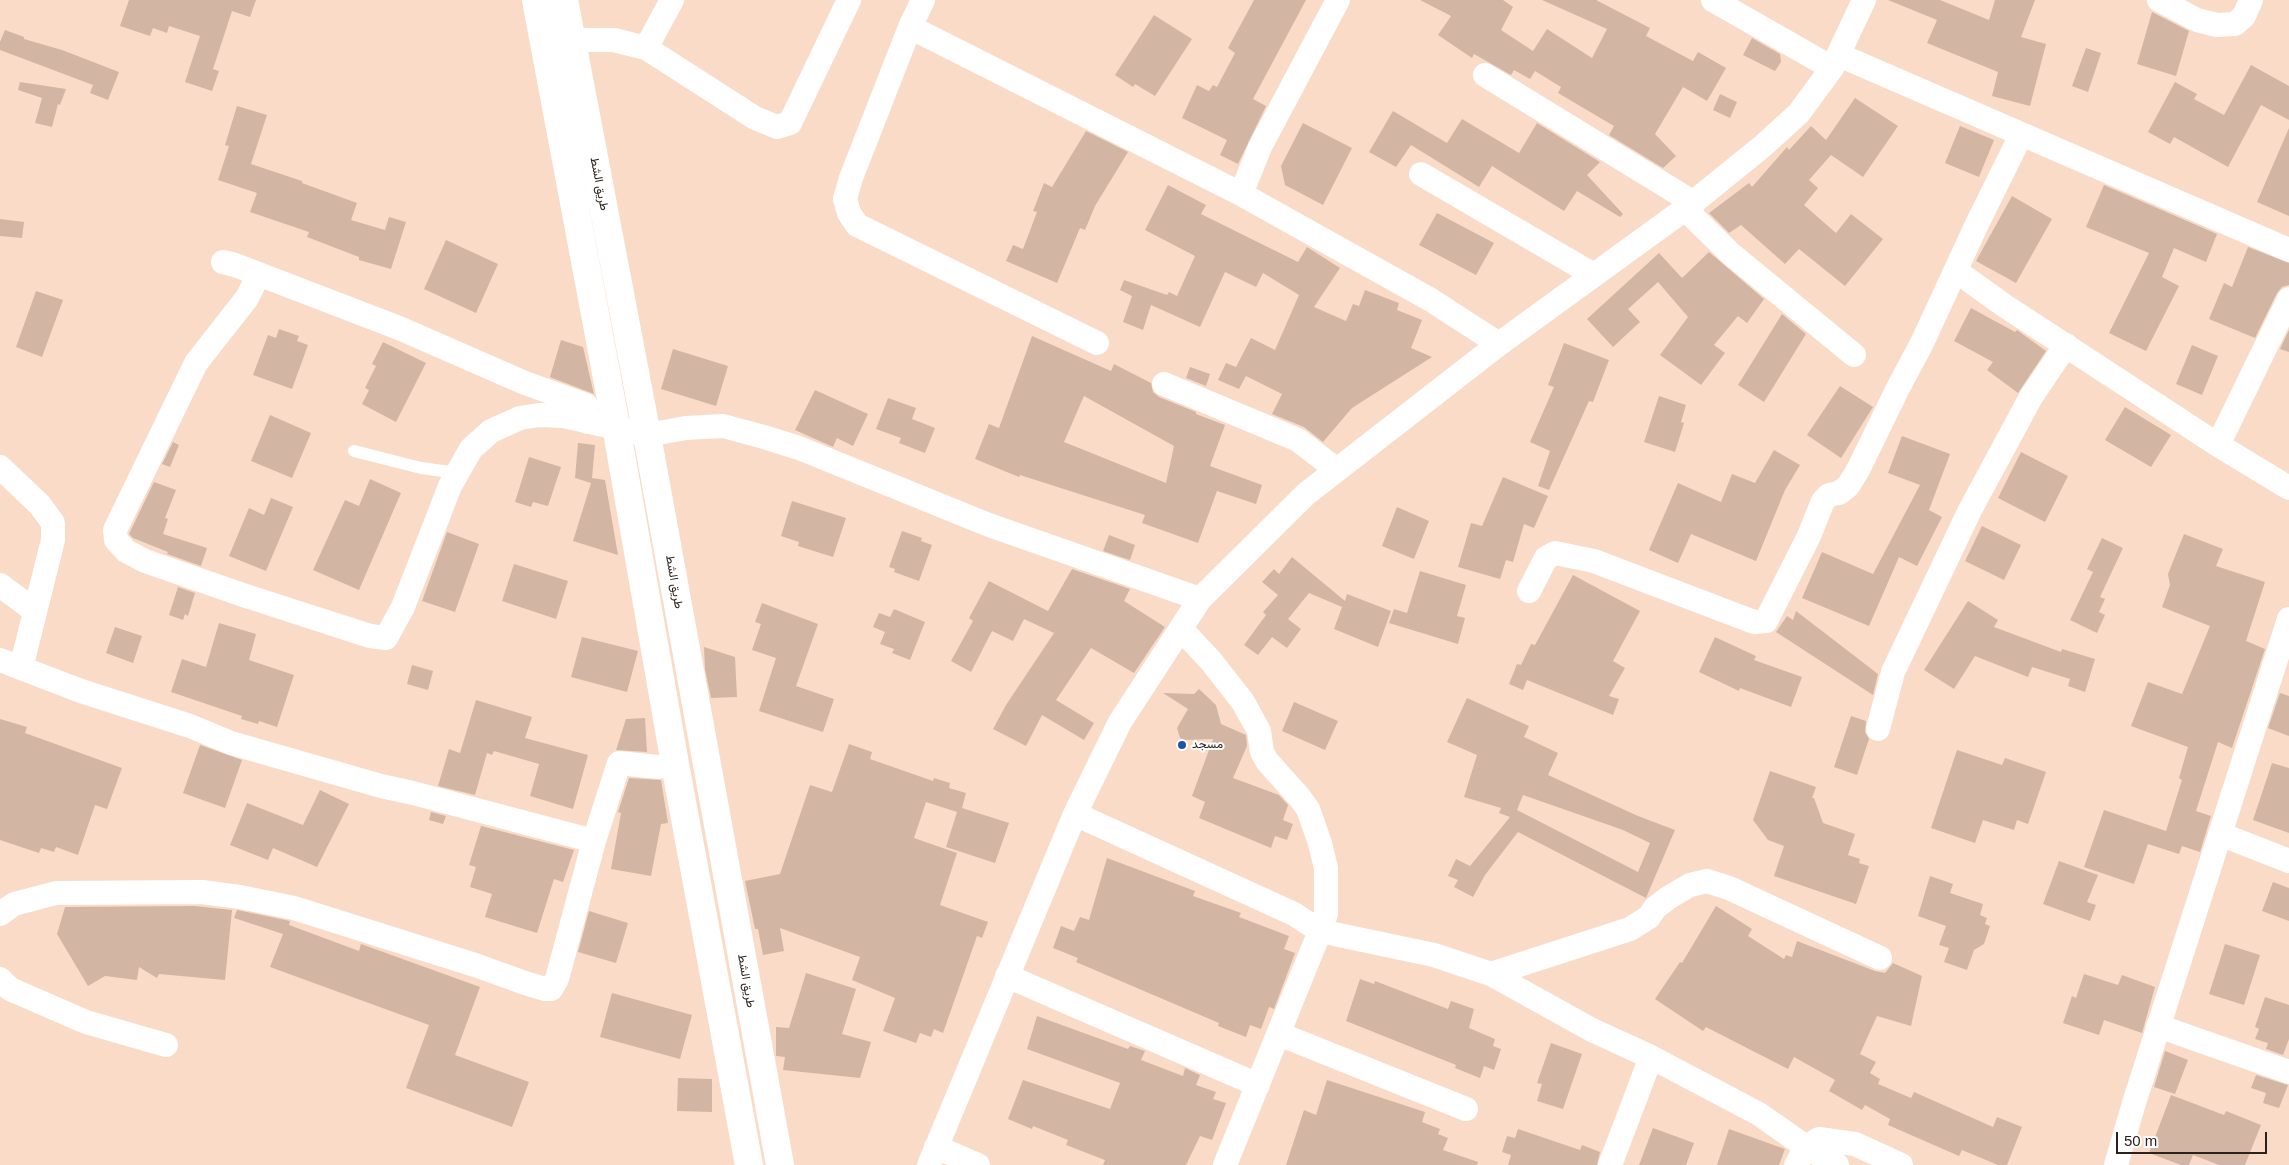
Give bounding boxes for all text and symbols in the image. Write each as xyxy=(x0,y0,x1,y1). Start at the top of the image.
street label: طريق الشط xyxy=(587,156,611,212)
street label: طريق الشط xyxy=(662,554,686,610)
place label: مسجد xyxy=(1192,738,1223,752)
marker: مسجد xyxy=(1176,739,1188,751)
street label: طريق الشط xyxy=(734,953,758,1009)
scale bar xyxy=(2119,1122,2270,1154)
text: 50 m xyxy=(2124,1132,2157,1149)

